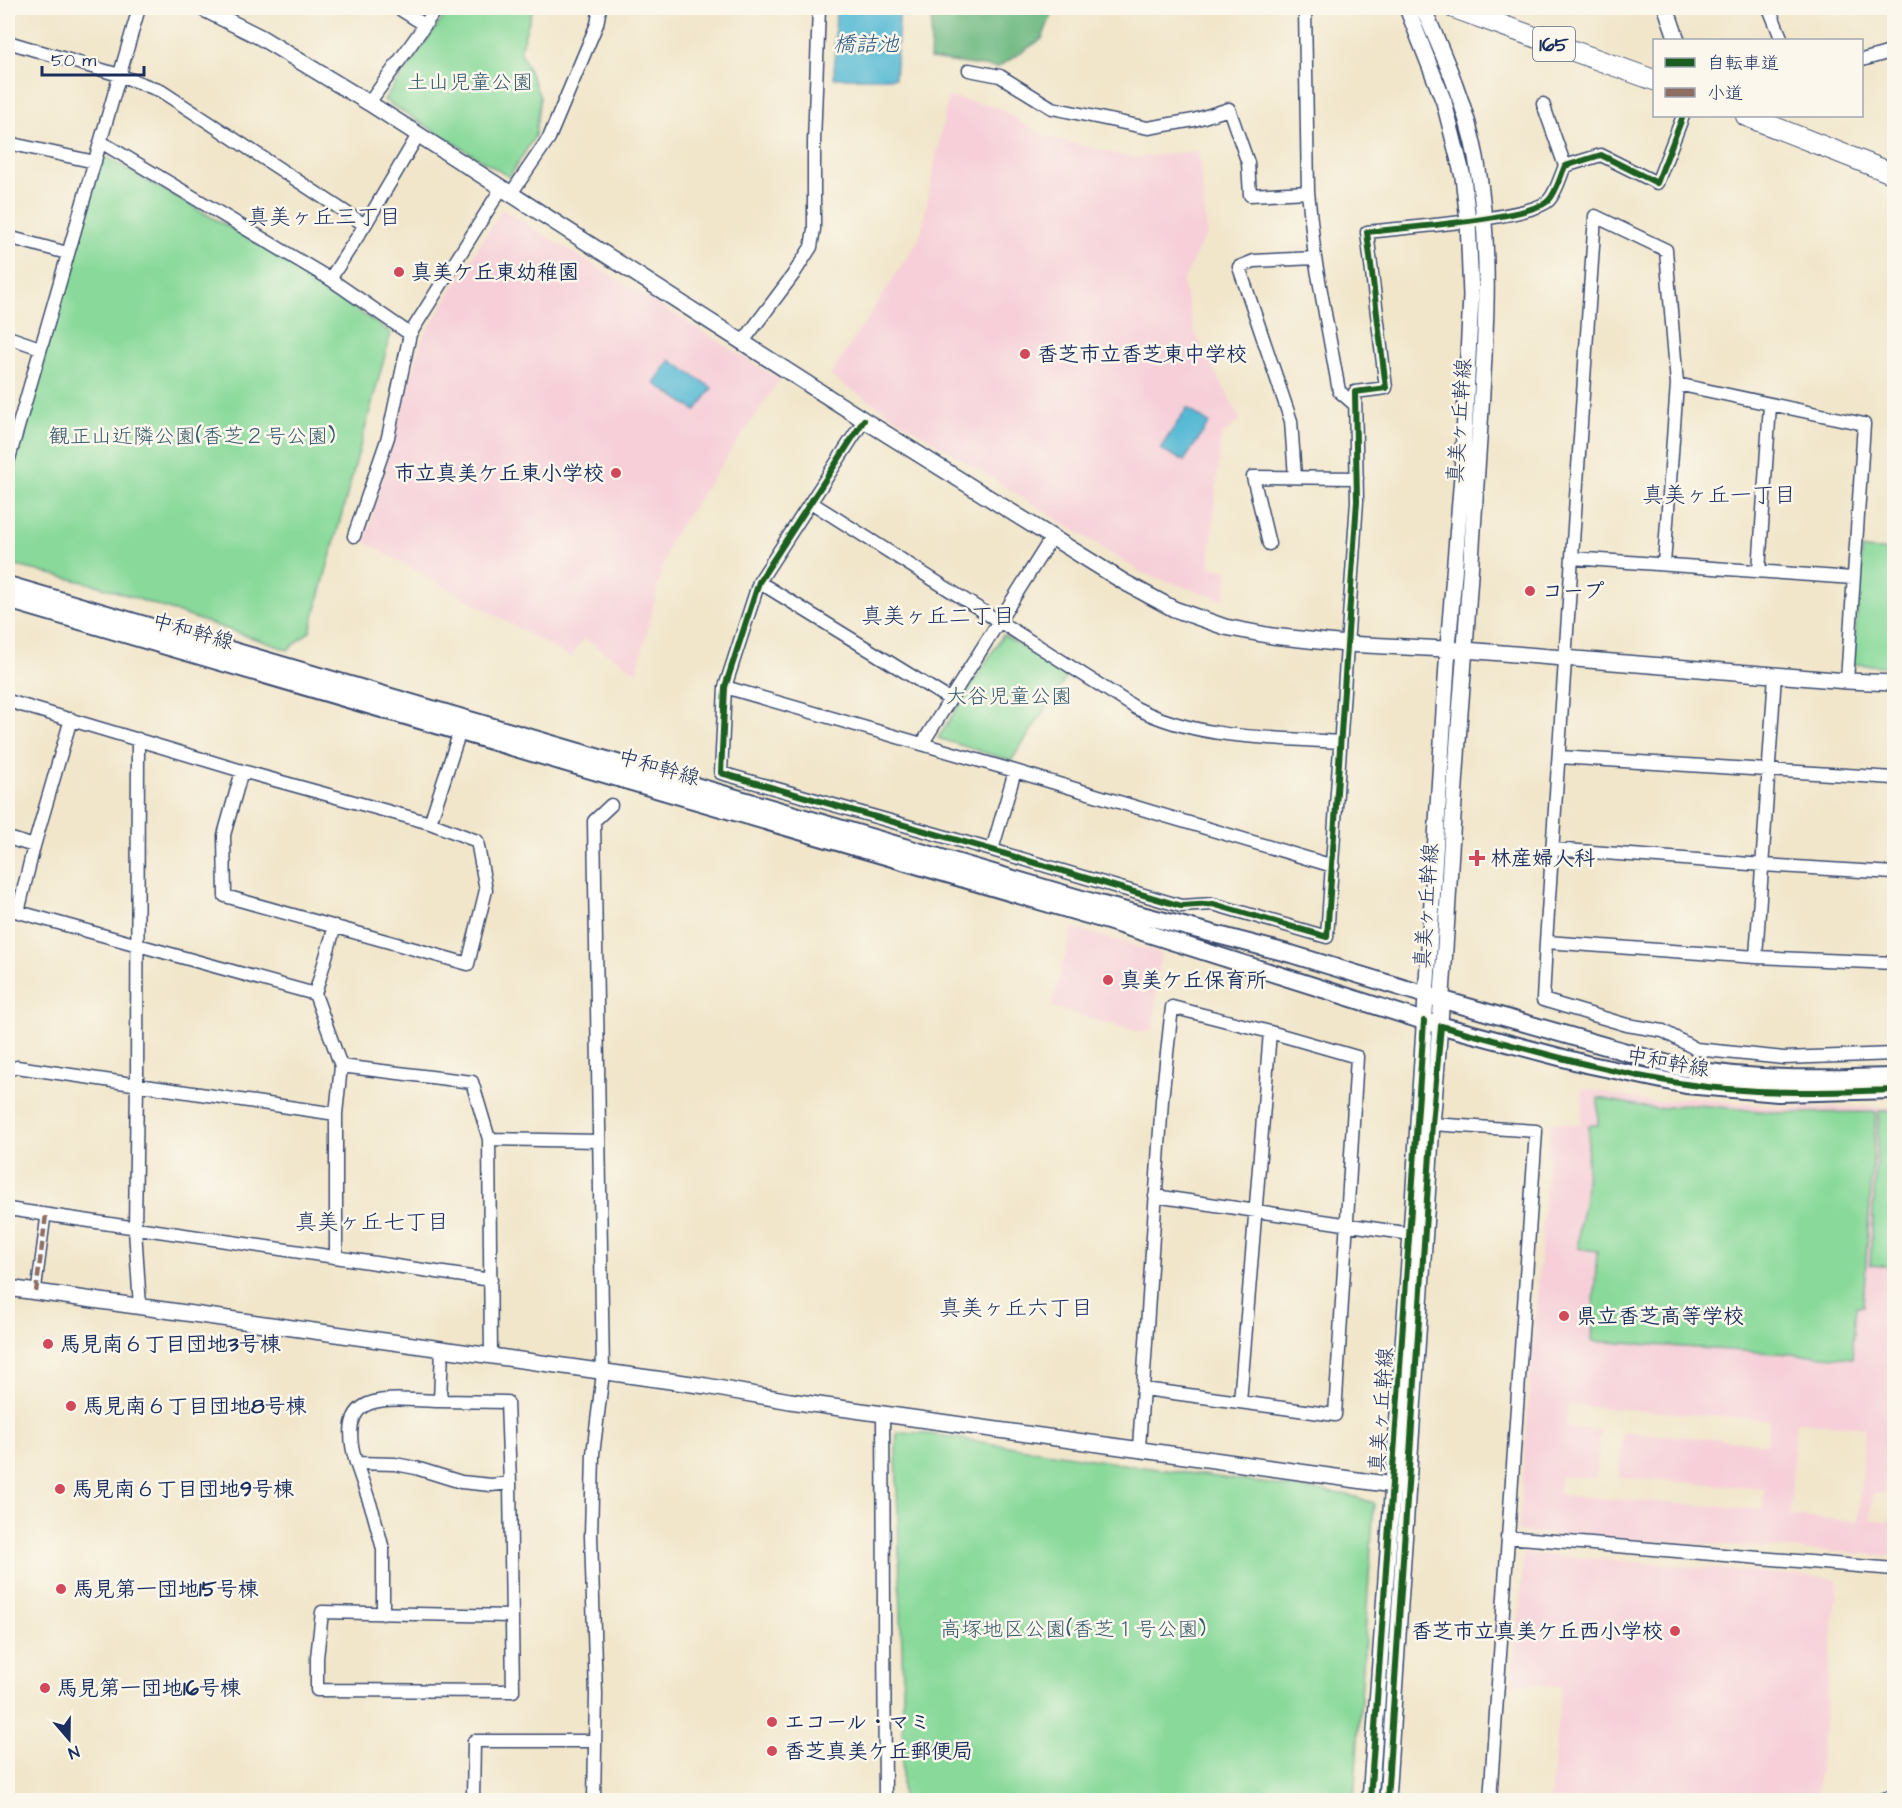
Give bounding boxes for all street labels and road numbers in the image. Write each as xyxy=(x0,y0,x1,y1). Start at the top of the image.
road number: 165 xyxy=(1533,27,1575,61)
street label: 真美ヶ丘幹線 xyxy=(1441,357,1478,485)
street label: 中和幹線 xyxy=(148,606,237,657)
street label: 中和幹線 xyxy=(614,742,703,793)
street label: 真美ヶ丘幹線 xyxy=(1408,842,1445,970)
street label: 中和幹線 xyxy=(1624,1041,1712,1084)
street label: 真美ヶ丘幹線 xyxy=(1363,1346,1400,1474)

